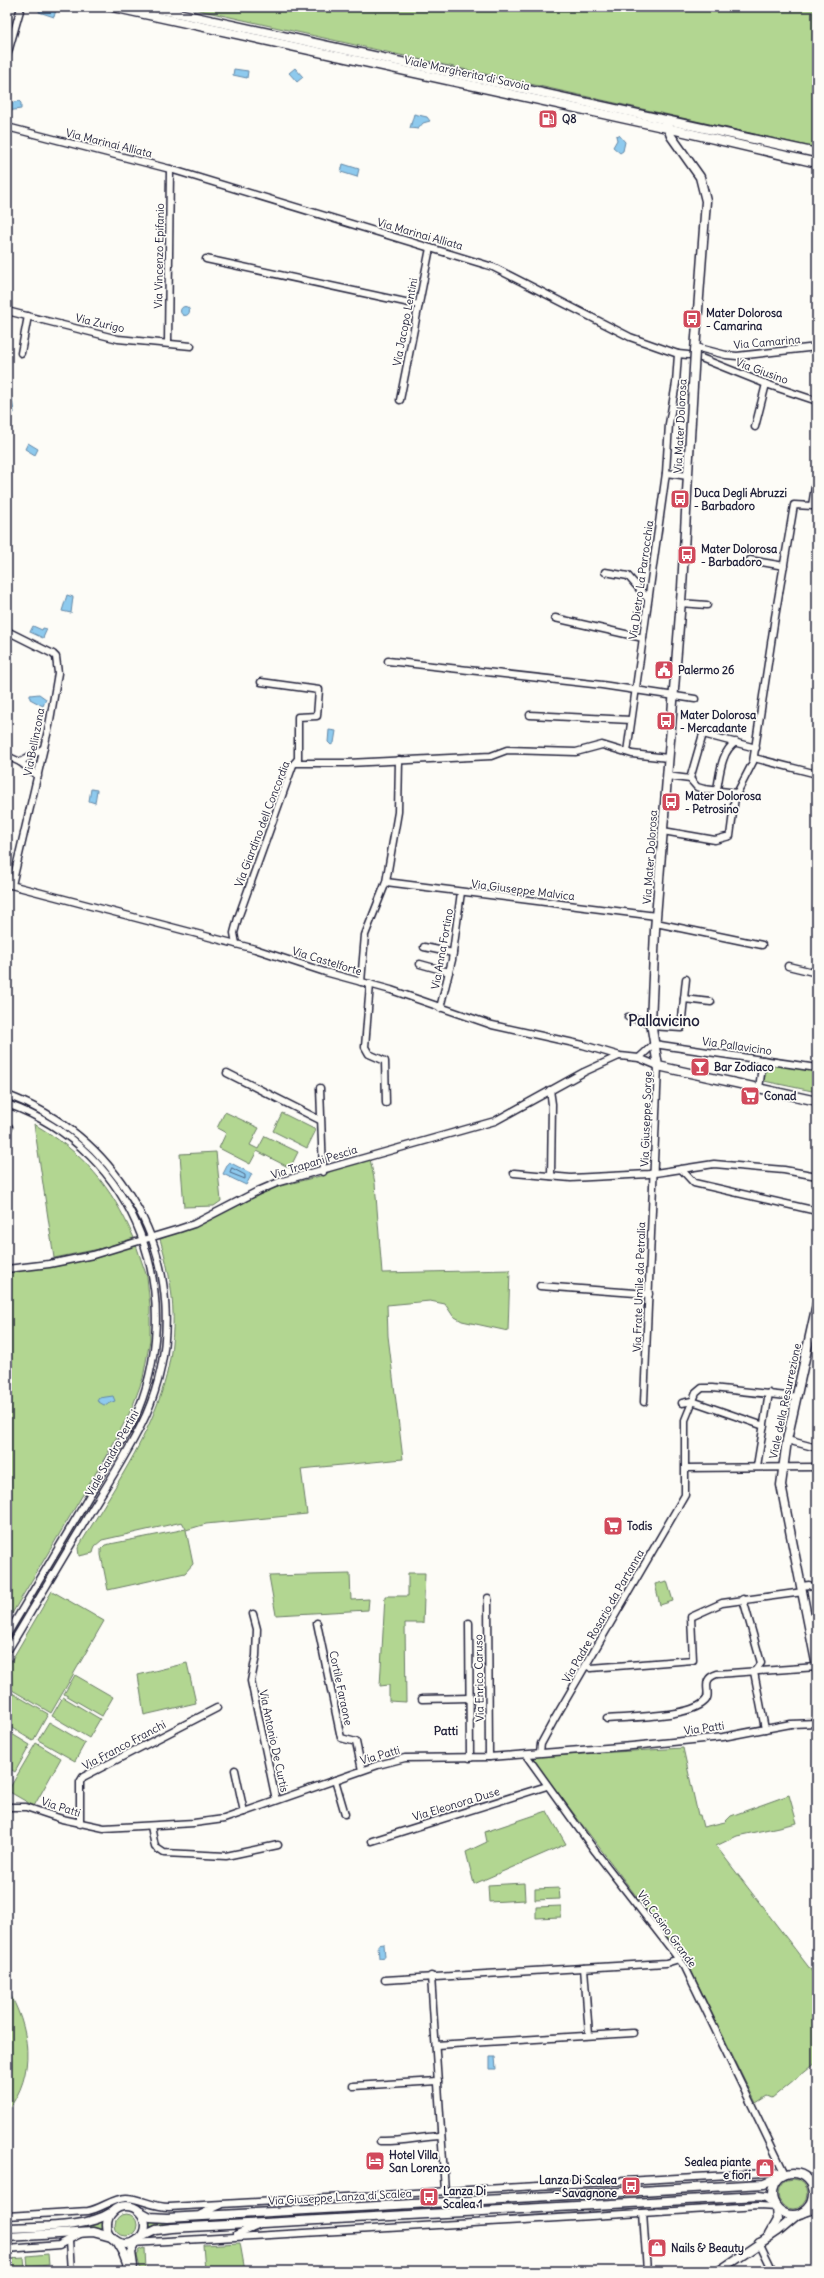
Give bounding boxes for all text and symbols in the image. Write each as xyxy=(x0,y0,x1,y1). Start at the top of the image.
street label: Viale Margherita di Savoia xyxy=(403,53,531,93)
fuel station icon: Q8 xyxy=(537,108,559,130)
place label: Q8 xyxy=(562,112,577,126)
street label: Via Marinai Alliata xyxy=(64,125,154,161)
street label: Via Vincenzo Epifanio xyxy=(151,203,167,309)
street label: Via Marinai Alliata xyxy=(375,215,465,253)
street label: Via Jacopo Lentini xyxy=(390,277,420,367)
place label: Mater Dolorosa - Camarina xyxy=(706,306,783,333)
bus stop icon: Mater Dolorosa - Camarina xyxy=(681,308,703,330)
street label: Via Zurigo xyxy=(74,311,126,335)
street label: Via Camarina xyxy=(733,332,801,352)
street label: Via Giusino xyxy=(734,355,790,387)
street label: Via Mater Dolorosa xyxy=(671,378,689,474)
place label: Duca Degli Abruzzi - Barbadoro xyxy=(694,486,787,513)
bus stop icon: Duca Degli Abruzzi - Barbadoro xyxy=(669,488,691,510)
street label: Via Dietro La Parrocchia xyxy=(626,520,656,640)
place label: Mater Dolorosa - Barbadoro xyxy=(701,542,778,569)
bus stop icon: Mater Dolorosa - Barbadoro xyxy=(676,544,698,566)
public building icon: Palermo 26 xyxy=(653,659,675,681)
place label: Palermo 26 xyxy=(678,663,734,677)
street label: Via Bellinzona xyxy=(21,707,47,777)
place label: Mater Dolorosa - Mercadante xyxy=(680,708,757,735)
bus stop icon: Mater Dolorosa - Mercadante xyxy=(655,710,677,732)
street label: Via Giardino dell Concordia xyxy=(231,759,293,889)
place label: Mater Dolorosa - Petrosino xyxy=(685,789,762,816)
bus stop icon: Mater Dolorosa - Petrosino xyxy=(660,791,682,813)
street label: Via Mater Dolorosa xyxy=(640,809,660,905)
street label: Via Giuseppe Malvica xyxy=(470,877,576,903)
street label: Via Anna Fortino xyxy=(428,907,456,991)
street label: Via Castelforte xyxy=(290,944,364,978)
district label: Pallavicino xyxy=(628,1011,700,1030)
street label: Via Pallavicino xyxy=(701,1034,773,1058)
bar icon: Bar Zodiaco xyxy=(689,1056,711,1078)
place label: Bar Zodiaco xyxy=(714,1060,774,1074)
street label: Via Giuseppe Sorge xyxy=(637,1071,655,1167)
supermarket icon: Conad xyxy=(739,1085,761,1107)
place label: Conad xyxy=(764,1089,797,1103)
street label: Via Trapani Pescia xyxy=(269,1142,359,1182)
street label: Via Frate Umile da Petralia xyxy=(630,1222,648,1352)
street label: Viale della Resurrezione xyxy=(766,1342,804,1460)
street label: Viale Sandro Pertini xyxy=(82,1407,142,1499)
supermarket icon: Todis xyxy=(602,1515,624,1537)
place label: Todis xyxy=(627,1519,652,1533)
street label: Via Padre Rosario da Partanna xyxy=(559,1547,647,1685)
street label: Via Enrico Caruso xyxy=(471,1634,487,1722)
street label: Cortile Faraone xyxy=(326,1649,356,1727)
street label: Via Antonio De Curtis xyxy=(256,1688,292,1794)
street label: Via Franco Franchi xyxy=(80,1717,168,1773)
street label: Via Patti xyxy=(683,1718,725,1738)
district label: Patti xyxy=(434,1723,459,1738)
street label: Via Patti xyxy=(358,1743,402,1767)
street label: Via Eleonora Duse xyxy=(411,1784,501,1824)
street label: Via Patti xyxy=(39,1794,83,1820)
street label: Via Casino Grande xyxy=(634,1888,700,1970)
place label: Hotel Villa San Lorenzo xyxy=(389,2148,450,2175)
hotel icon: Hotel Villa San Lorenzo xyxy=(364,2150,386,2172)
place label: Sealea piante e fiori xyxy=(685,2155,751,2182)
shop icon: Sealea piante e fiori xyxy=(754,2157,776,2179)
place label: Lanza Di Scalea - Savagnone xyxy=(539,2173,618,2201)
bus stop icon: Lanza Di Scalea - Savagnone xyxy=(620,2175,642,2197)
place label: Lanza Di Scalea 1 xyxy=(443,2184,486,2211)
street label: Via Giuseppe Lanza di Scalea xyxy=(268,2186,412,2208)
bus stop icon: Lanza Di Scalea 1 xyxy=(418,2186,440,2208)
shop icon: Nails & Beauty xyxy=(646,2237,668,2259)
place label: Nails & Beauty xyxy=(671,2241,744,2256)

